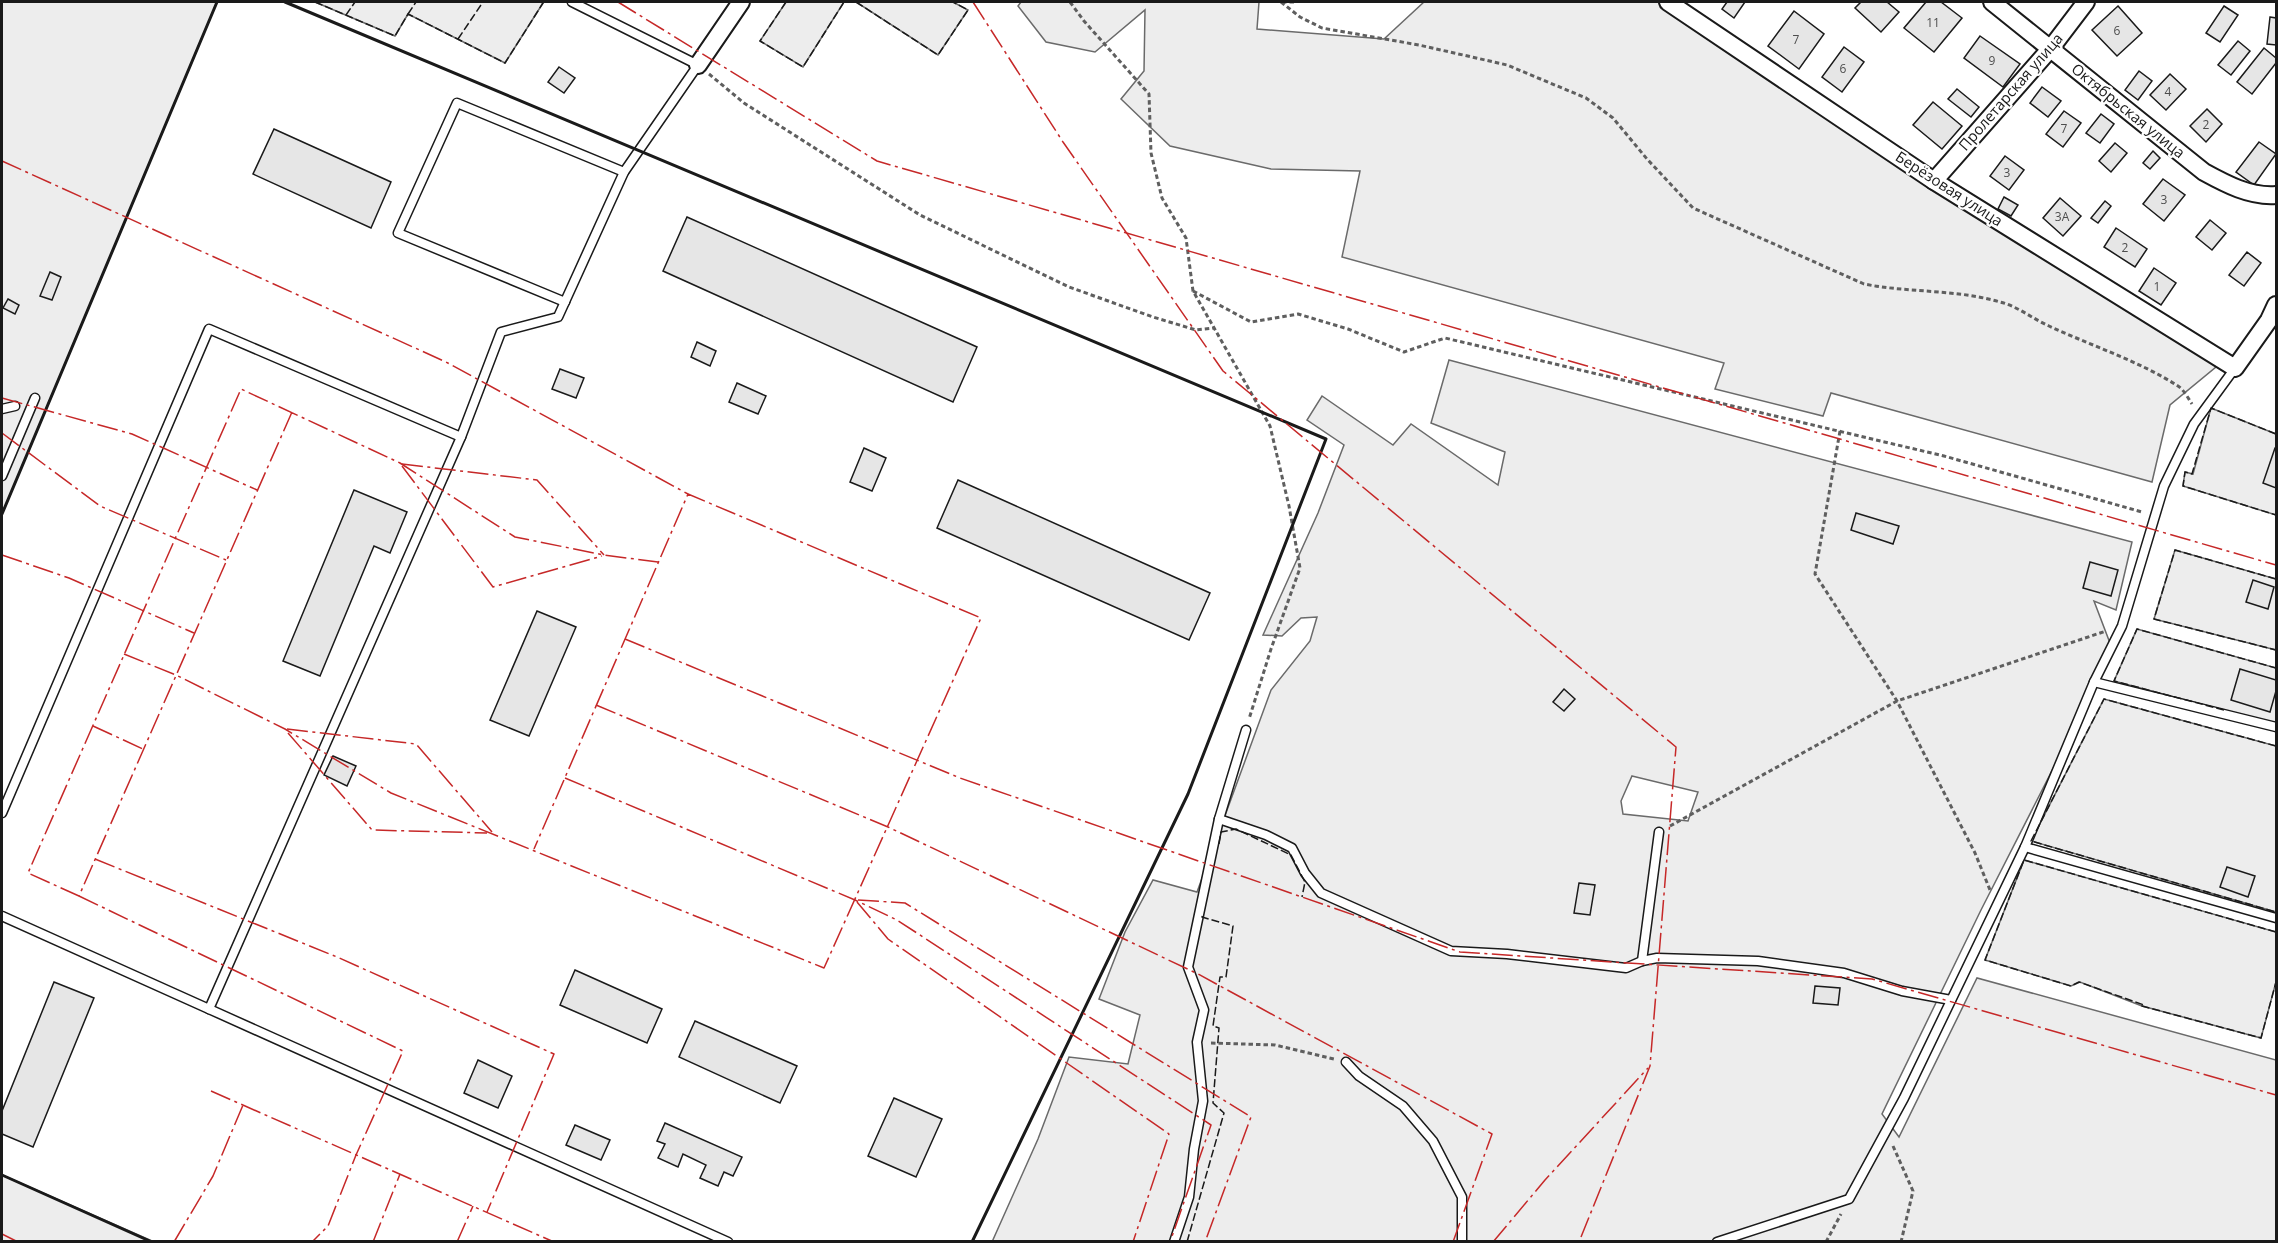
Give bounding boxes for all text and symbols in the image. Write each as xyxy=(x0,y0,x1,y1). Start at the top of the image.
house number: 11 xyxy=(1926,14,1940,31)
house number: 6 xyxy=(2114,22,2121,39)
street label: Пролетарская улица xyxy=(1954,28,2067,154)
house number: 7 xyxy=(1793,31,1800,48)
house number: 9 xyxy=(1989,52,1996,69)
street label: Октябрьская улица xyxy=(2068,58,2190,162)
house number: 6 xyxy=(1840,60,1847,77)
house number: 4 xyxy=(2165,83,2172,100)
house number: 2 xyxy=(2203,116,2210,133)
house number: 7 xyxy=(2061,120,2068,137)
street label: Берёзовая улица xyxy=(1892,146,2007,230)
house number: 3 xyxy=(2004,164,2011,181)
house number: 3 xyxy=(2161,191,2168,208)
house number: 3А xyxy=(2055,208,2070,225)
house number: 2 xyxy=(2122,239,2129,256)
house number: 1 xyxy=(2154,278,2160,295)

